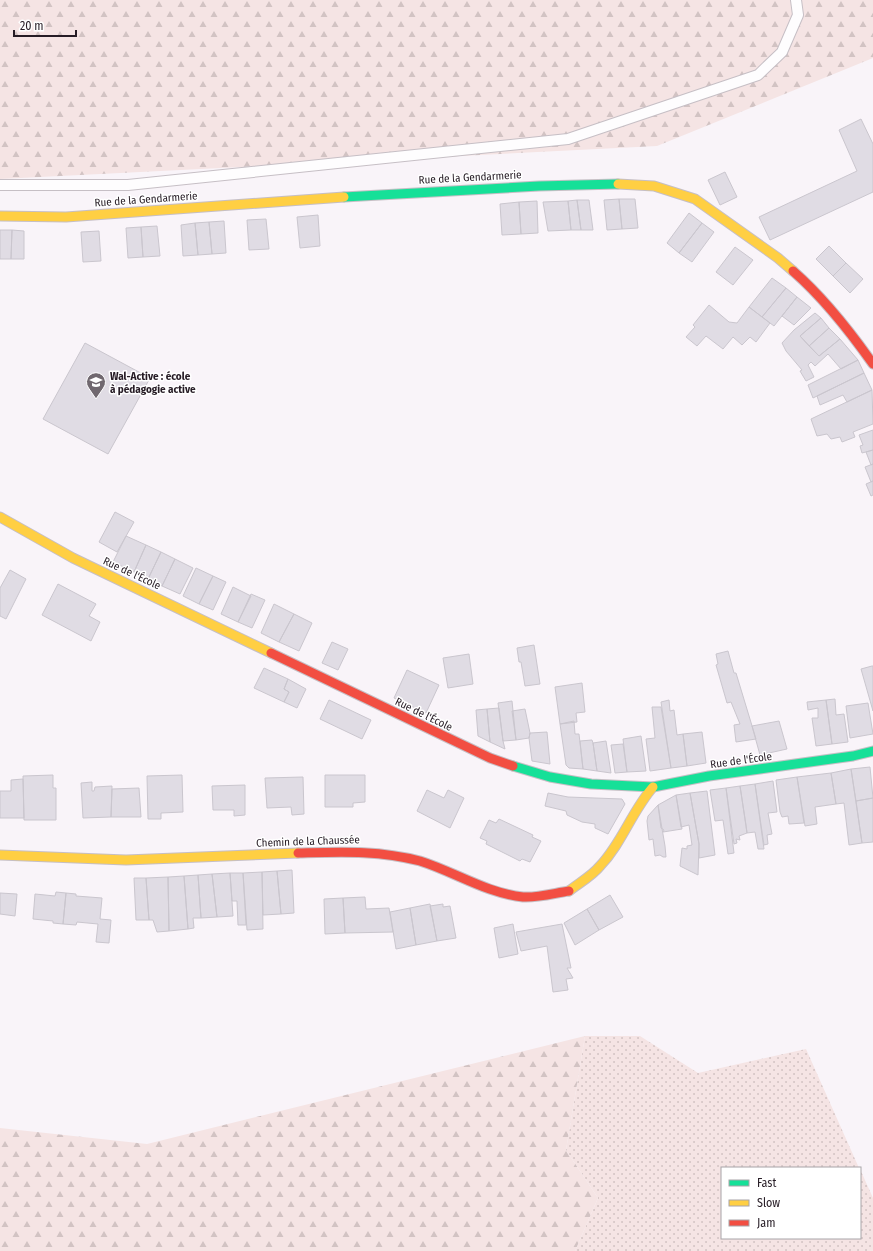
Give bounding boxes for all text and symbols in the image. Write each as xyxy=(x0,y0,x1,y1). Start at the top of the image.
scale bar xyxy=(14,12,76,38)
text: 20 m xyxy=(20,19,44,33)
street label: Rue de la Gendarmerie xyxy=(418,168,522,187)
street label: Rue de la Gendarmerie xyxy=(94,189,198,210)
place label: Wal-Active : école à pédagogie active xyxy=(110,370,196,396)
school or university icon: Wal-Active : école à pédagogie active xyxy=(85,371,107,399)
street label: Rue de l'École xyxy=(101,554,163,592)
street label: Rue de l'École xyxy=(393,694,455,734)
street label: Rue de l'École xyxy=(709,749,773,771)
street label: Chemin de la Chaussée xyxy=(256,833,360,850)
legend xyxy=(721,1167,861,1239)
text: Fast xyxy=(757,1176,776,1190)
text: Slow xyxy=(757,1196,780,1210)
text: Jam xyxy=(757,1216,775,1230)

